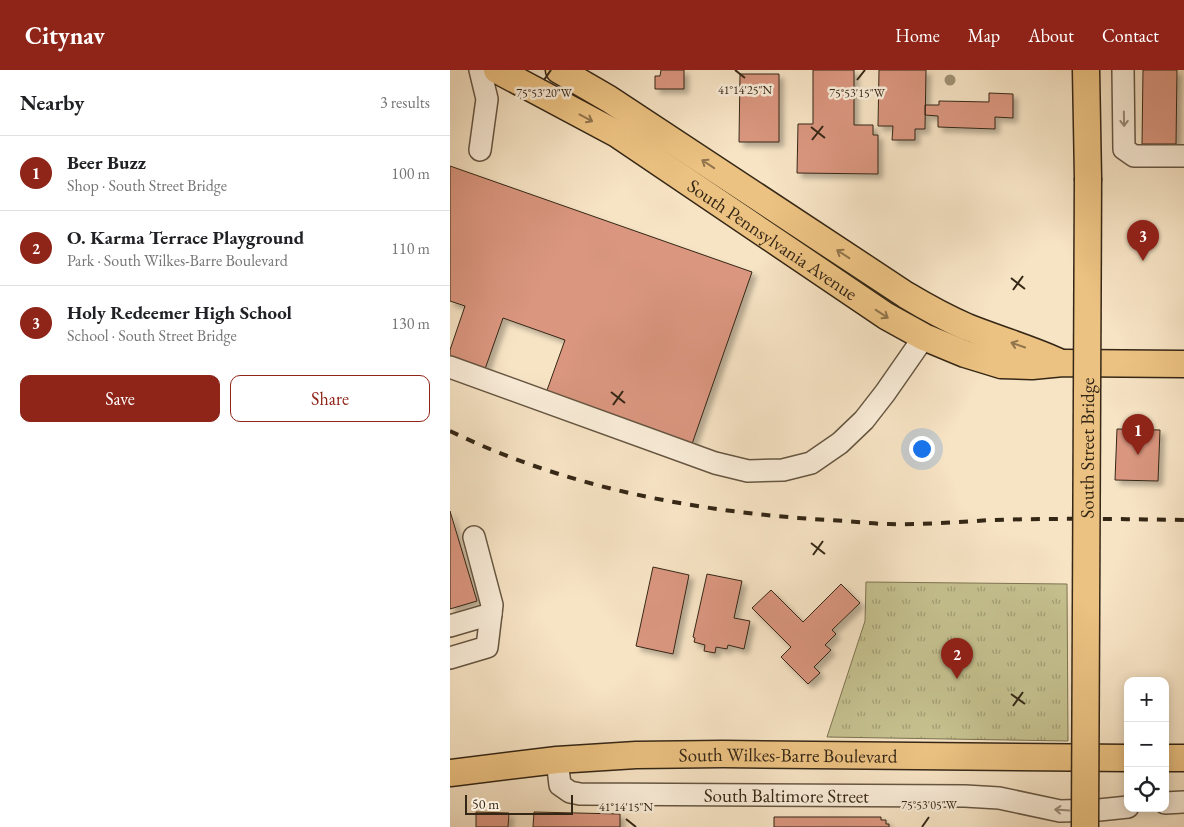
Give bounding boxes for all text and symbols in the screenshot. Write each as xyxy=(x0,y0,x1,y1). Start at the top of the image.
text: Citynav xyxy=(25,20,105,51)
text: Home xyxy=(895,24,940,47)
text: Map xyxy=(968,24,1000,47)
text: About xyxy=(1028,24,1074,47)
text: Contact xyxy=(1102,24,1159,47)
text: 41°14'25"N xyxy=(718,82,772,98)
text: 75°53'20"W xyxy=(516,85,573,101)
text: 75°53'15"W xyxy=(829,85,886,101)
text: Nearby xyxy=(20,89,84,116)
text: 3 results xyxy=(380,92,430,113)
one-way arrow xyxy=(1119,110,1129,126)
one-way arrow xyxy=(579,113,594,123)
text: Beer Buzz xyxy=(67,150,146,175)
one-way arrow xyxy=(701,159,715,169)
text: 1 xyxy=(32,163,40,184)
text: 100 m xyxy=(391,163,430,184)
street label: South Pennsylvania Avenue xyxy=(683,173,862,306)
text: Shop · South Street Bridge xyxy=(67,175,227,196)
pin: 3 xyxy=(1127,220,1159,261)
text: O. Karma Terrace Playground xyxy=(67,225,304,250)
text: 2 xyxy=(32,238,40,259)
text: 110 m xyxy=(391,238,430,259)
one-way arrow xyxy=(837,249,851,259)
text: Park · South Wilkes-Barre Boulevard xyxy=(67,250,288,271)
text: Holy Redeemer High School xyxy=(67,300,292,325)
one-way arrow xyxy=(875,309,889,319)
text: 3 xyxy=(32,313,40,334)
text: 130 m xyxy=(391,313,430,334)
text: School · South Street Bridge xyxy=(67,325,237,346)
one-way arrow xyxy=(1010,340,1026,349)
button: Save xyxy=(20,375,220,422)
button: Share xyxy=(230,375,430,422)
street label: South Street Bridge xyxy=(1074,377,1100,519)
pin: 1 xyxy=(1122,414,1154,455)
your location xyxy=(909,436,935,462)
pin: 2 xyxy=(941,638,973,679)
map controls xyxy=(1124,677,1169,812)
button: + xyxy=(1124,677,1169,722)
button: − xyxy=(1124,722,1169,767)
street label: South Wilkes-Barre Boulevard xyxy=(679,742,898,769)
button: locate xyxy=(1124,767,1169,812)
street label: South Baltimore Street xyxy=(704,783,869,809)
scale bar xyxy=(465,792,572,815)
text: 50 m xyxy=(472,795,499,813)
text: 75°53'05"W xyxy=(901,797,958,813)
text: 41°14'15"N xyxy=(599,799,653,815)
one-way arrow xyxy=(1054,805,1070,815)

